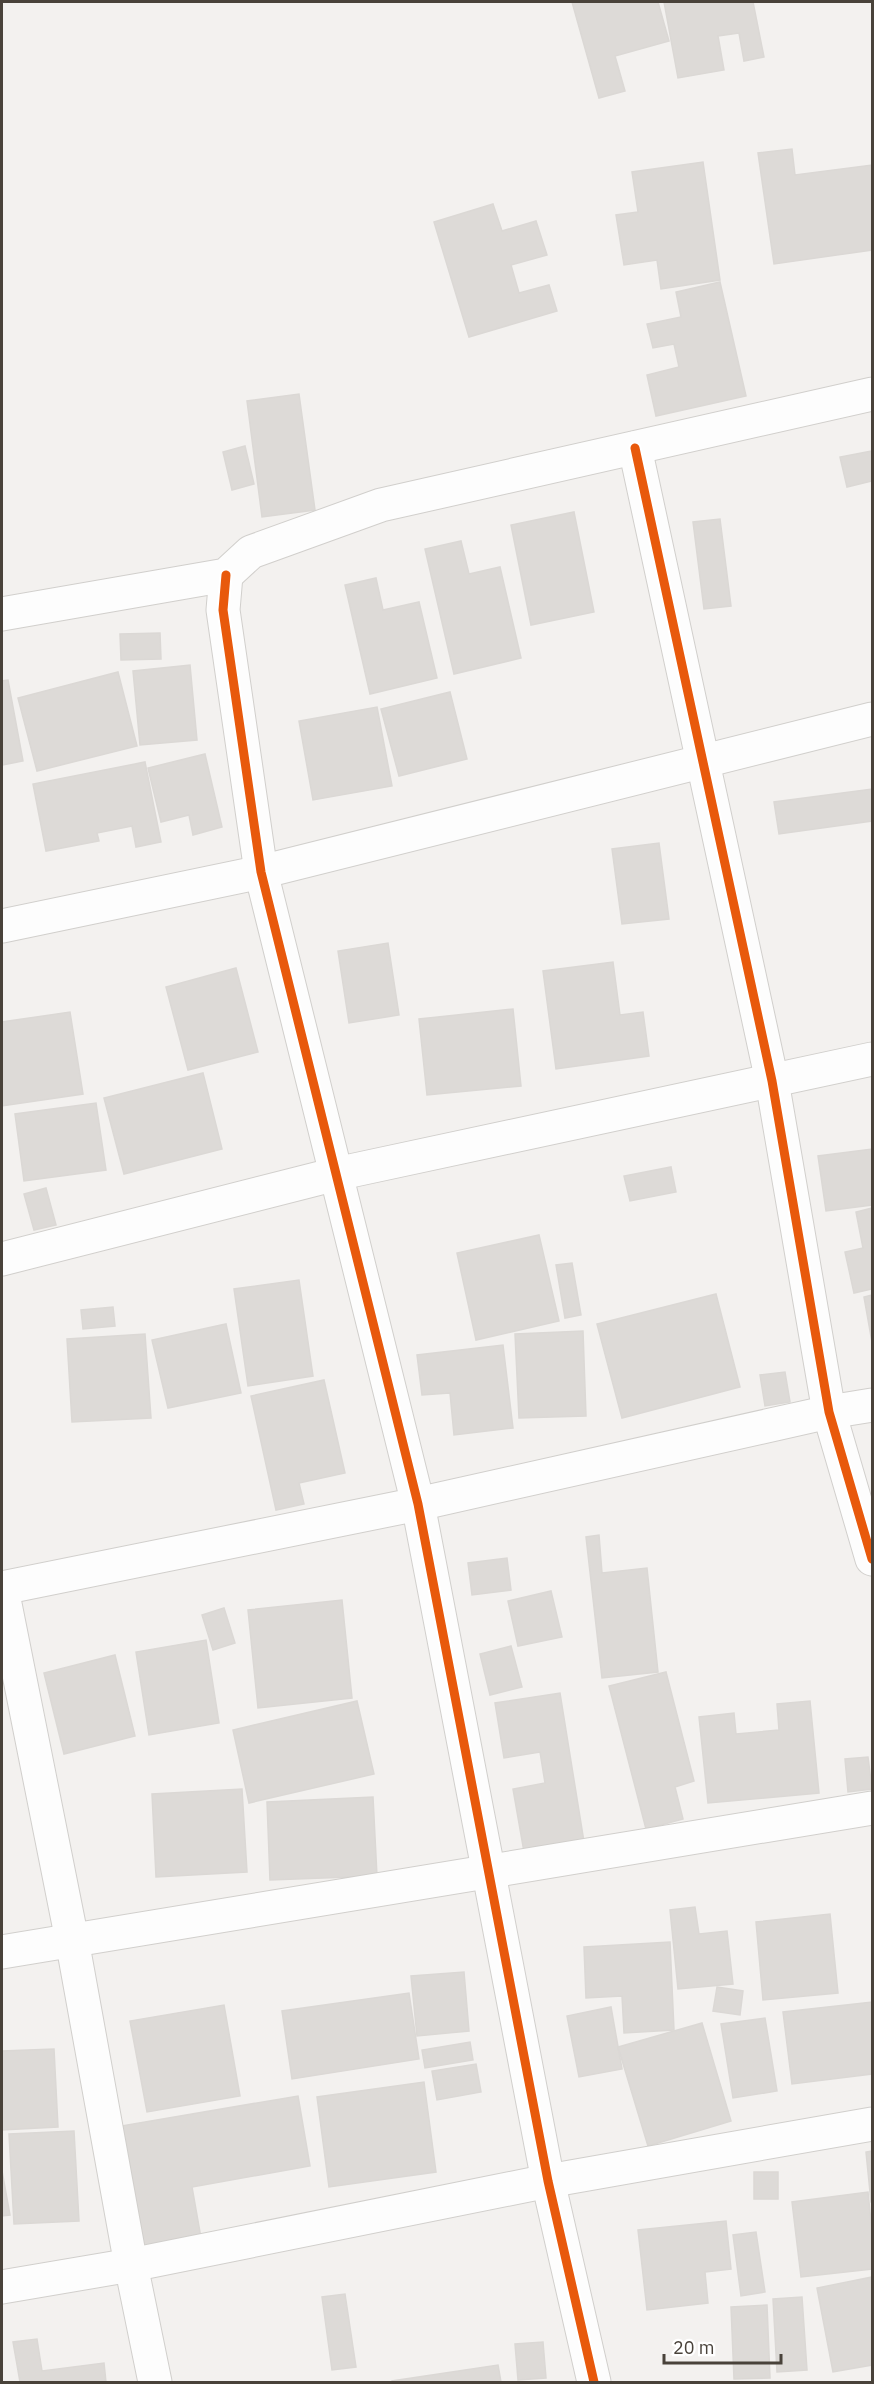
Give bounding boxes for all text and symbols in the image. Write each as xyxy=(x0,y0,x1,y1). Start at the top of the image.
scale bar xyxy=(664,2327,781,2365)
text: 20 m xyxy=(673,2336,715,2359)

